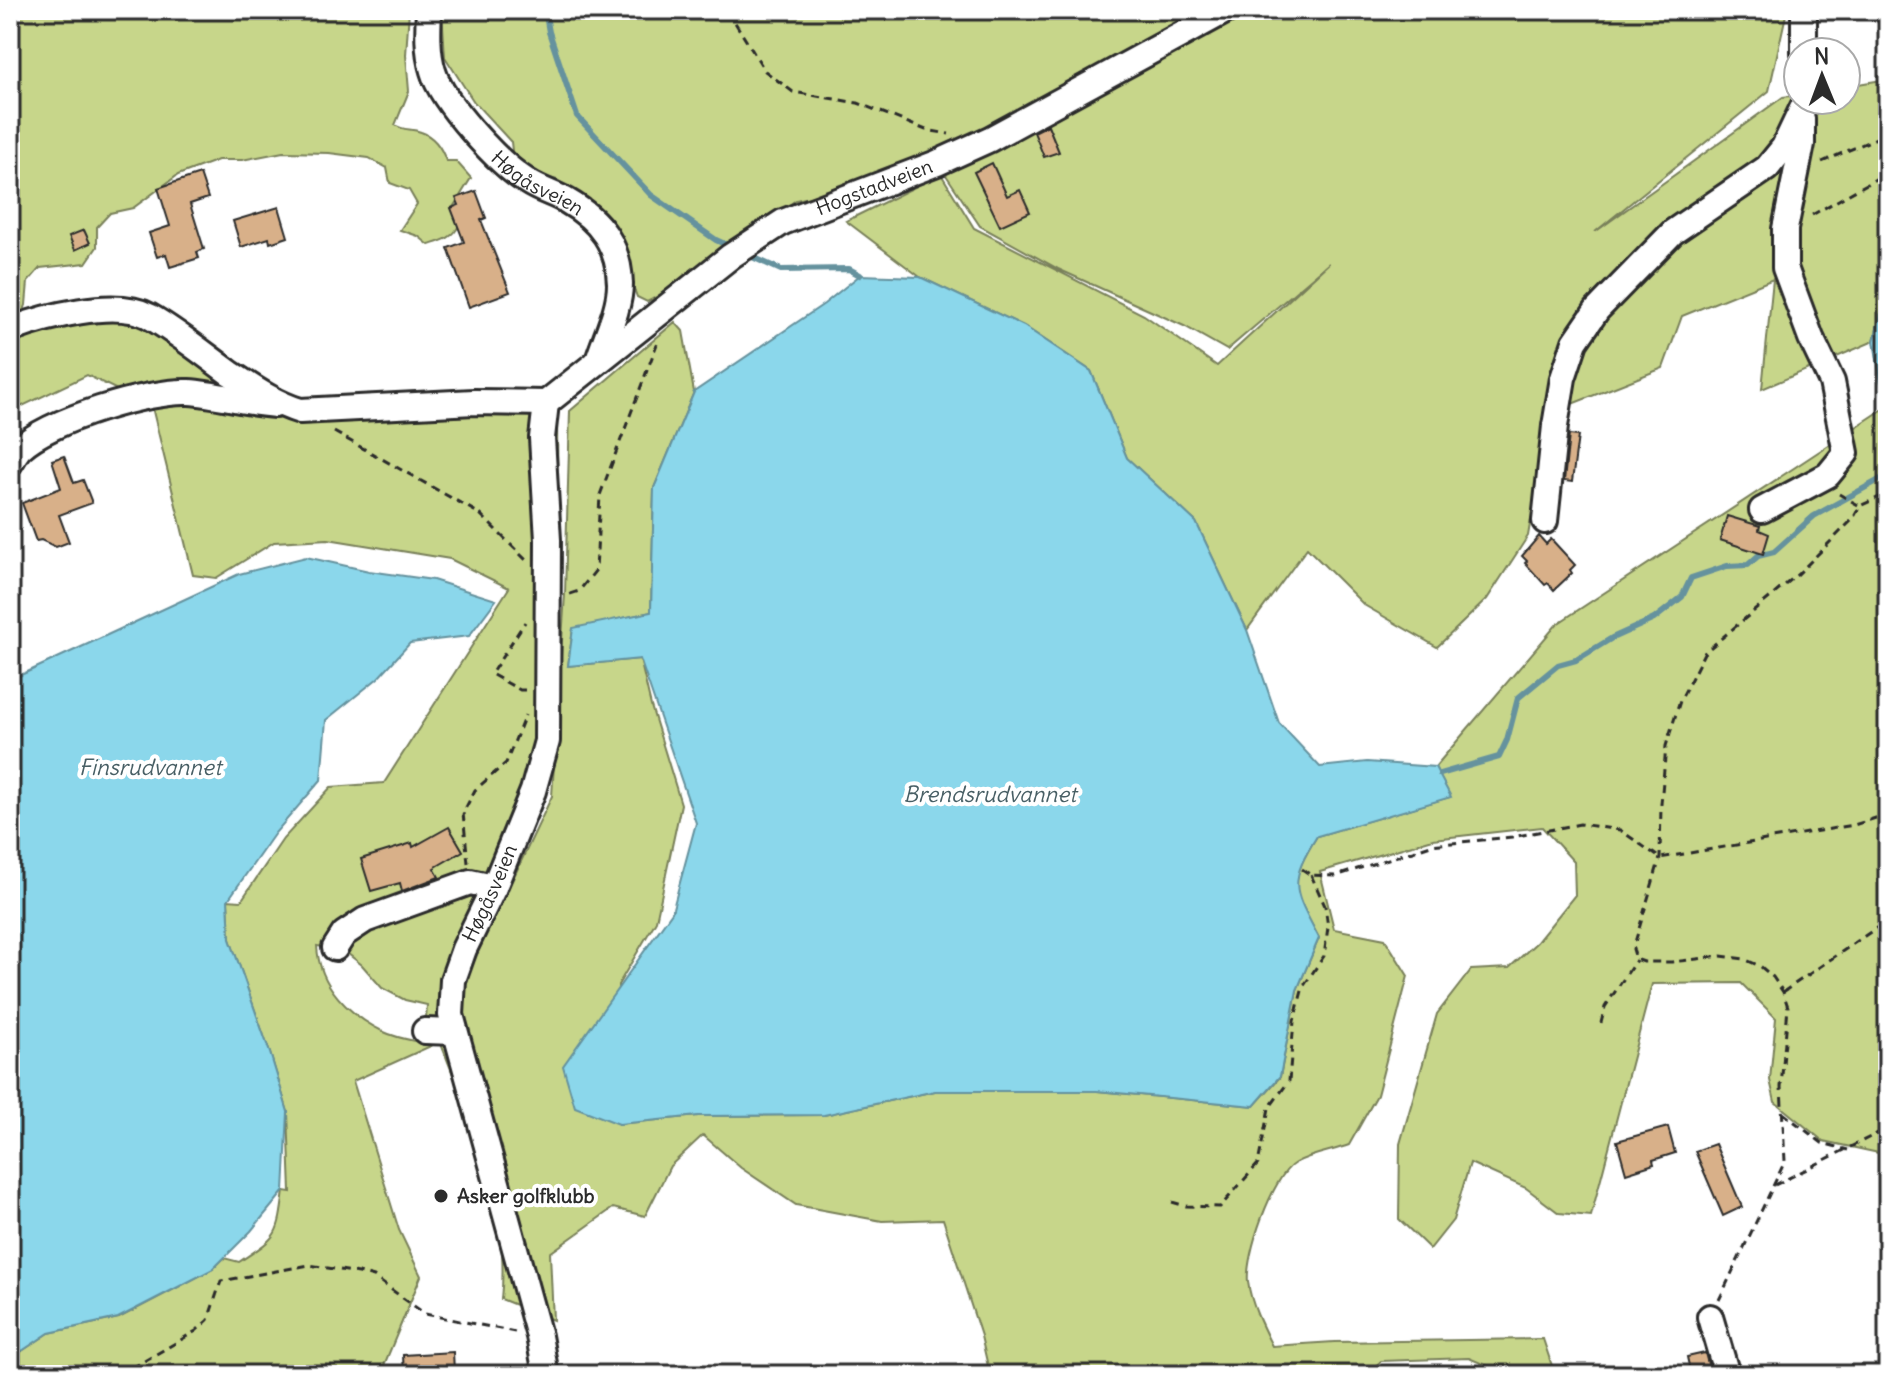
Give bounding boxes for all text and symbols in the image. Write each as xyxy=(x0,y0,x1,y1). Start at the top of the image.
north arrow xyxy=(1782,36,1862,116)
text: N xyxy=(1814,42,1829,70)
street label: Høgåsveien xyxy=(486,145,589,220)
street label: Hogstadveien xyxy=(812,153,936,220)
water label: Finsrudvannet xyxy=(79,753,224,781)
water label: Brendsrudvannet xyxy=(904,780,1079,808)
street label: Høgåsveien xyxy=(456,840,522,946)
place label: Asker golfklubb xyxy=(457,1183,595,1208)
marker: Asker golfklubb xyxy=(432,1187,450,1205)

